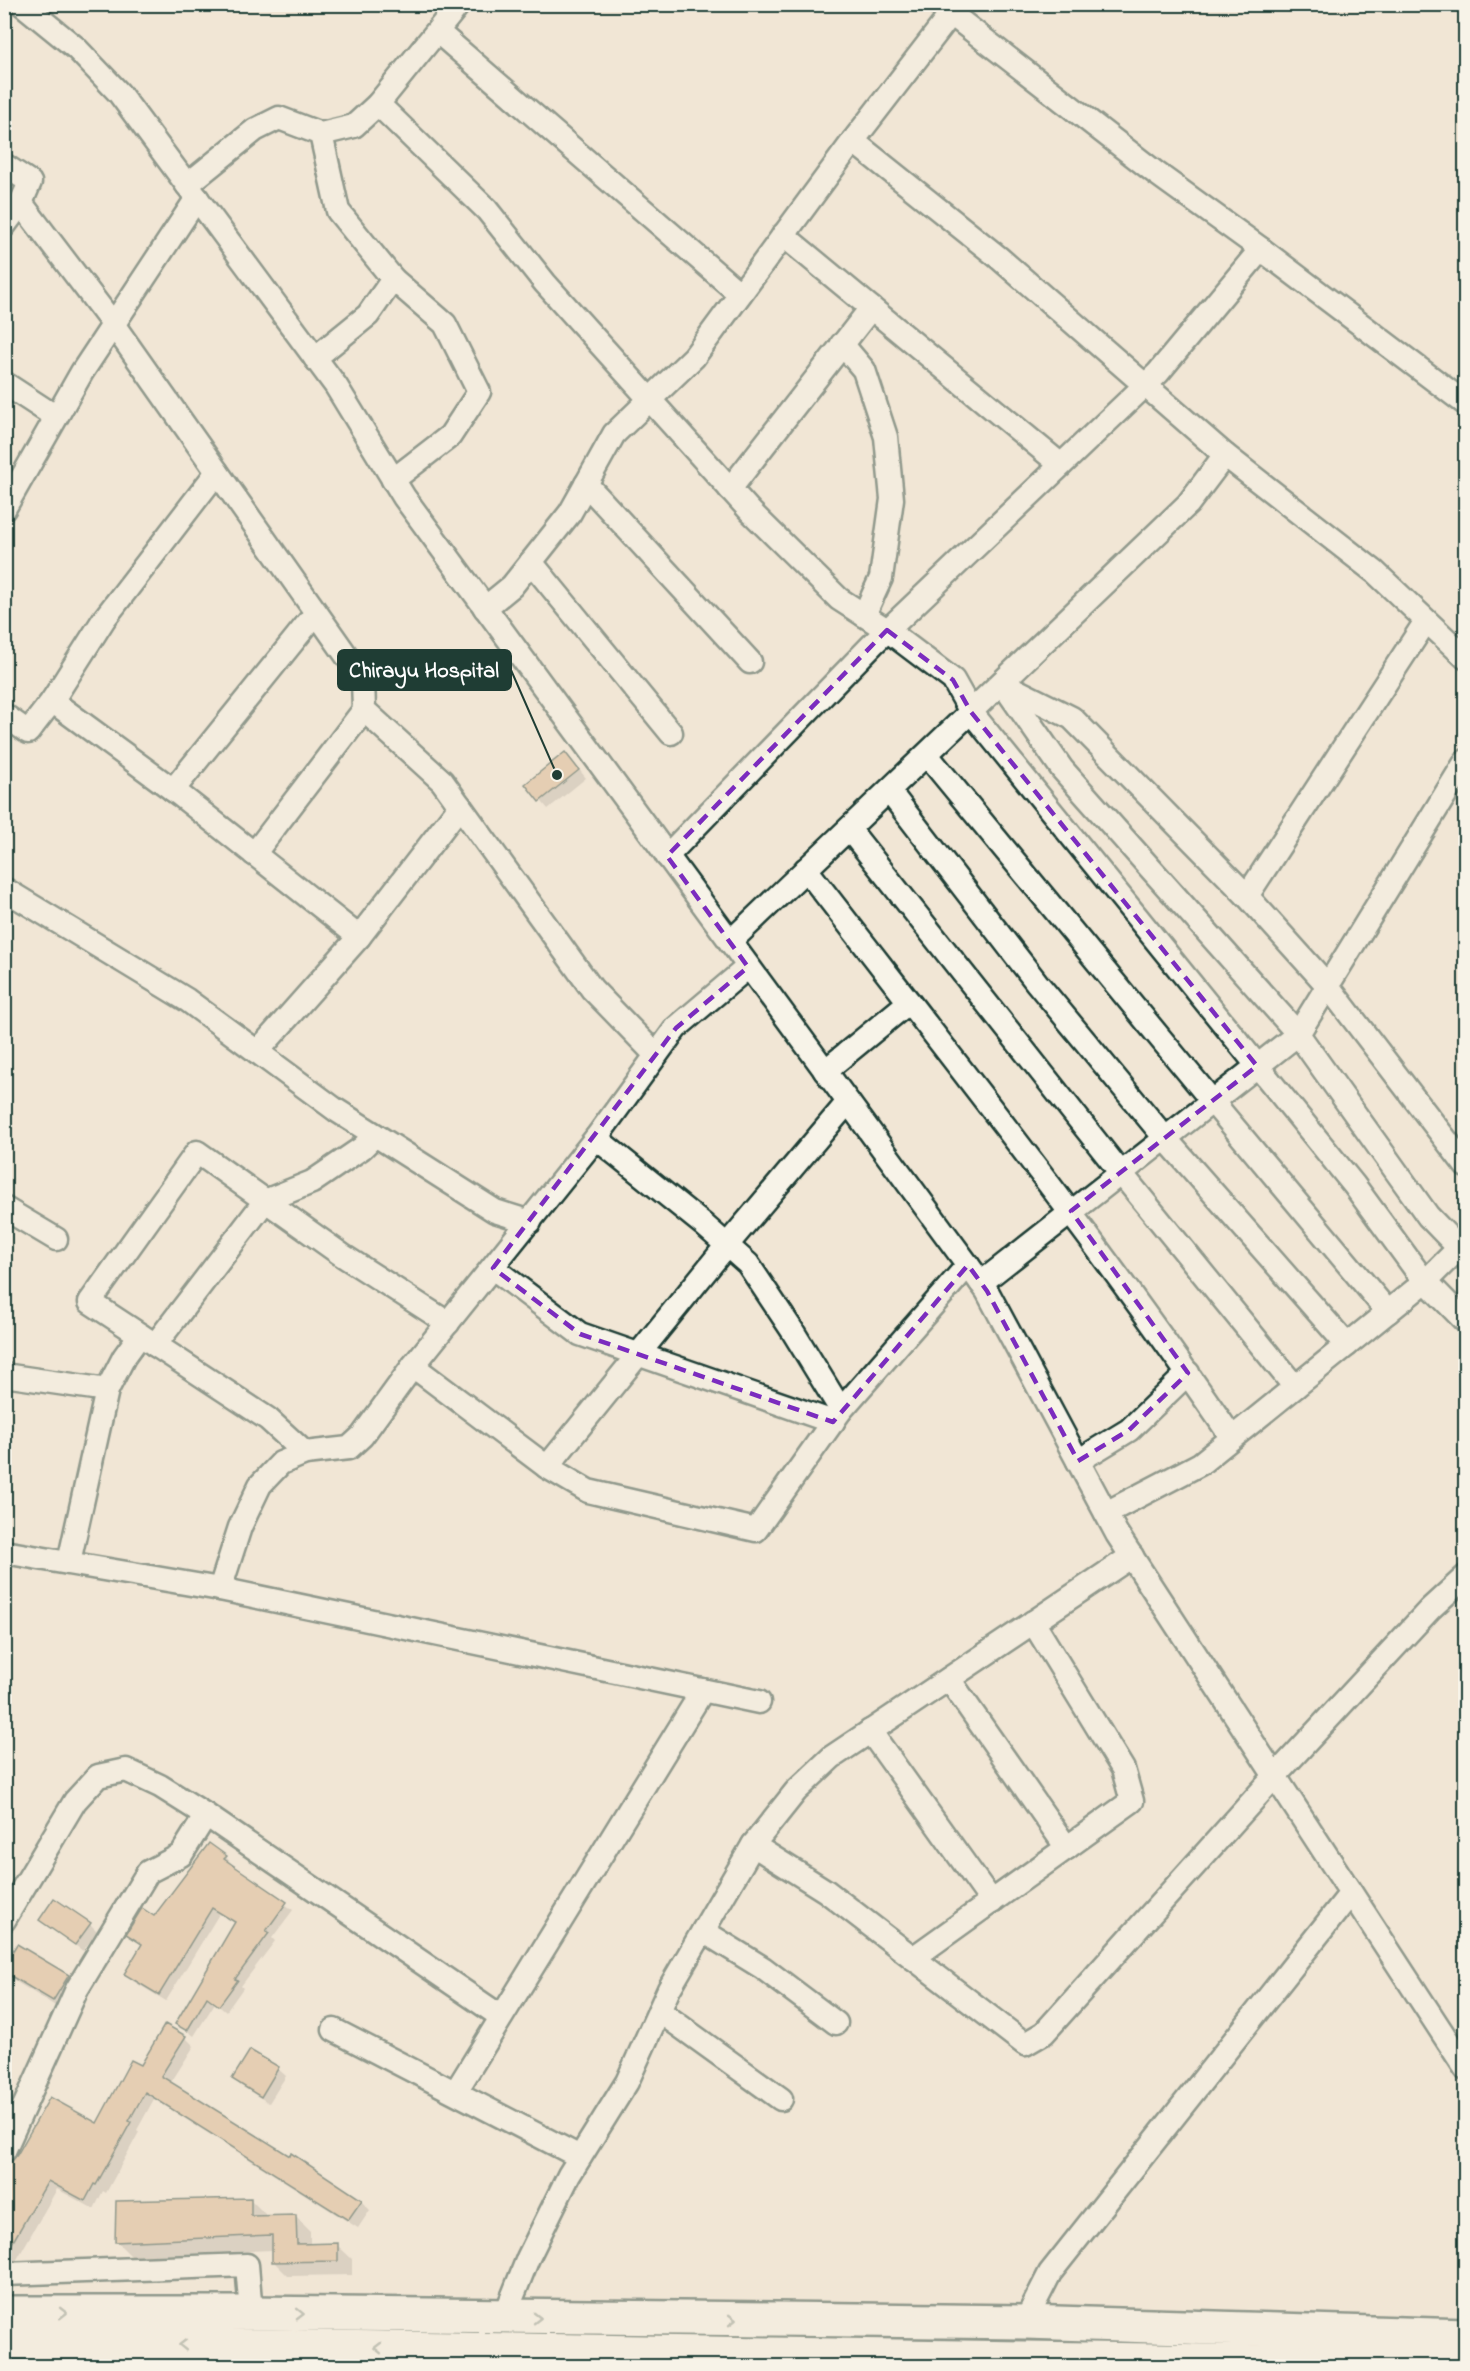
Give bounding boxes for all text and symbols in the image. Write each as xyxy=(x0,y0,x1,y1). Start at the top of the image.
callout: Chirayu Hospital xyxy=(338,650,511,690)
text: Chirayu Hospital xyxy=(349,656,499,689)
one-way arrow xyxy=(58,2307,67,2319)
one-way arrow xyxy=(295,2308,304,2320)
one-way arrow xyxy=(532,2312,541,2324)
one-way arrow xyxy=(727,2314,736,2326)
one-way arrow xyxy=(179,2339,188,2351)
one-way arrow xyxy=(374,2342,383,2354)

